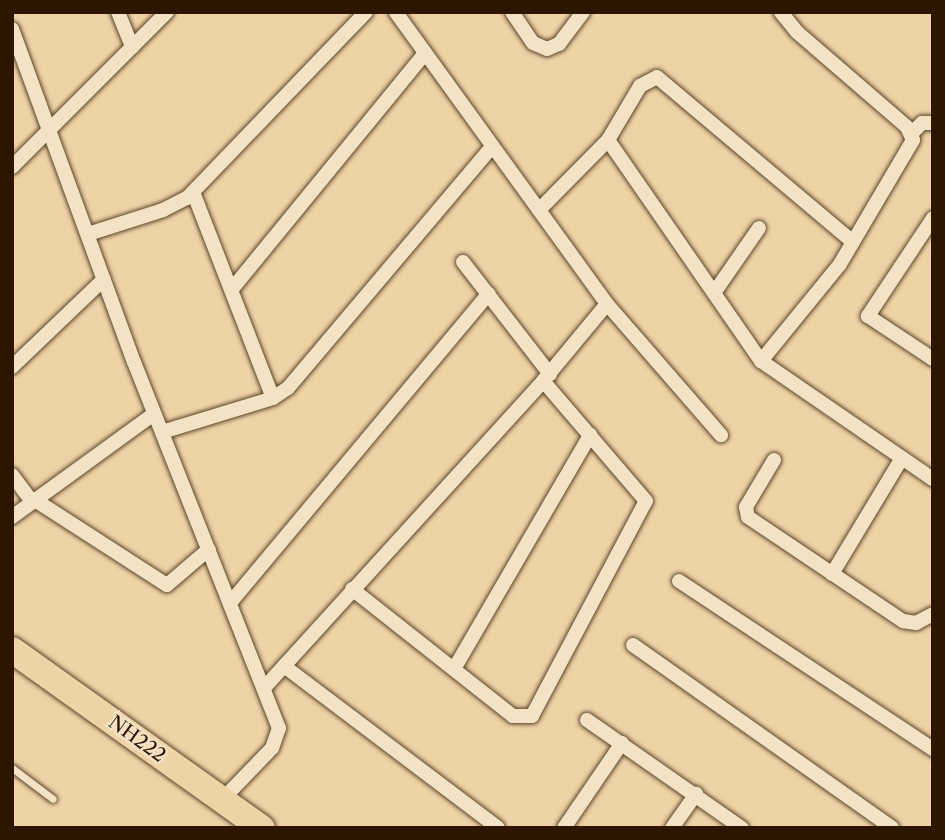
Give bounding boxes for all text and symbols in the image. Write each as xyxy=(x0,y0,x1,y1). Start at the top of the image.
street label: NH222 xyxy=(104,711,170,767)

